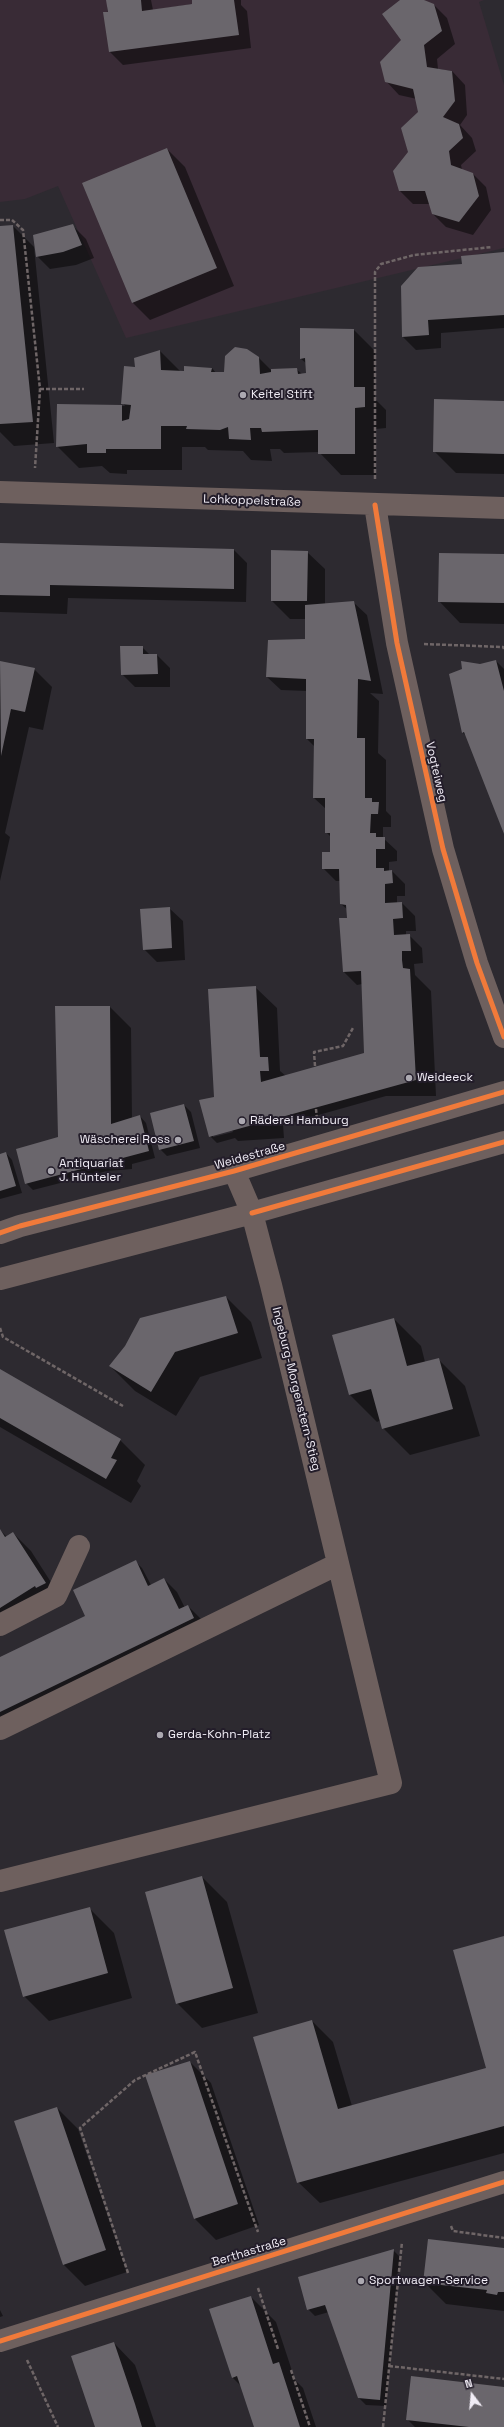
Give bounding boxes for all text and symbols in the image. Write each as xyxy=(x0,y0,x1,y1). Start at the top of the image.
place label: Keitel Stift xyxy=(251,388,313,402)
marker: Keitel Stift xyxy=(238,390,248,400)
street label: Lohkoppelstraße xyxy=(203,492,301,510)
street label: Vogteiweg xyxy=(422,740,450,804)
place label: Weideeck xyxy=(417,1071,473,1085)
marker: Weideeck xyxy=(404,1073,414,1083)
place label: Räderei Hamburg xyxy=(250,1114,349,1128)
marker: Räderei Hamburg xyxy=(237,1116,247,1126)
place label: Wäscherei Ross xyxy=(80,1133,170,1147)
marker: Wäscherei Ross xyxy=(173,1135,183,1145)
street label: Weidestraße xyxy=(213,1139,287,1173)
place label: Antiquariat J. Hünteler xyxy=(59,1157,124,1185)
marker: Antiquariat J. Hünteler xyxy=(46,1166,56,1176)
street label: Ingeburg-Morgenstern-Stieg xyxy=(269,1306,323,1472)
place label: Gerda-Kohn-Platz xyxy=(168,1728,270,1742)
marker: Gerda-Kohn-Platz xyxy=(155,1730,165,1740)
street label: Berthastraße xyxy=(210,2234,288,2270)
place label: Sportwagen-Service xyxy=(369,2274,488,2288)
marker: Sportwagen-Service xyxy=(356,2276,366,2286)
north arrow xyxy=(452,2375,492,2415)
text: N xyxy=(463,2376,474,2391)

